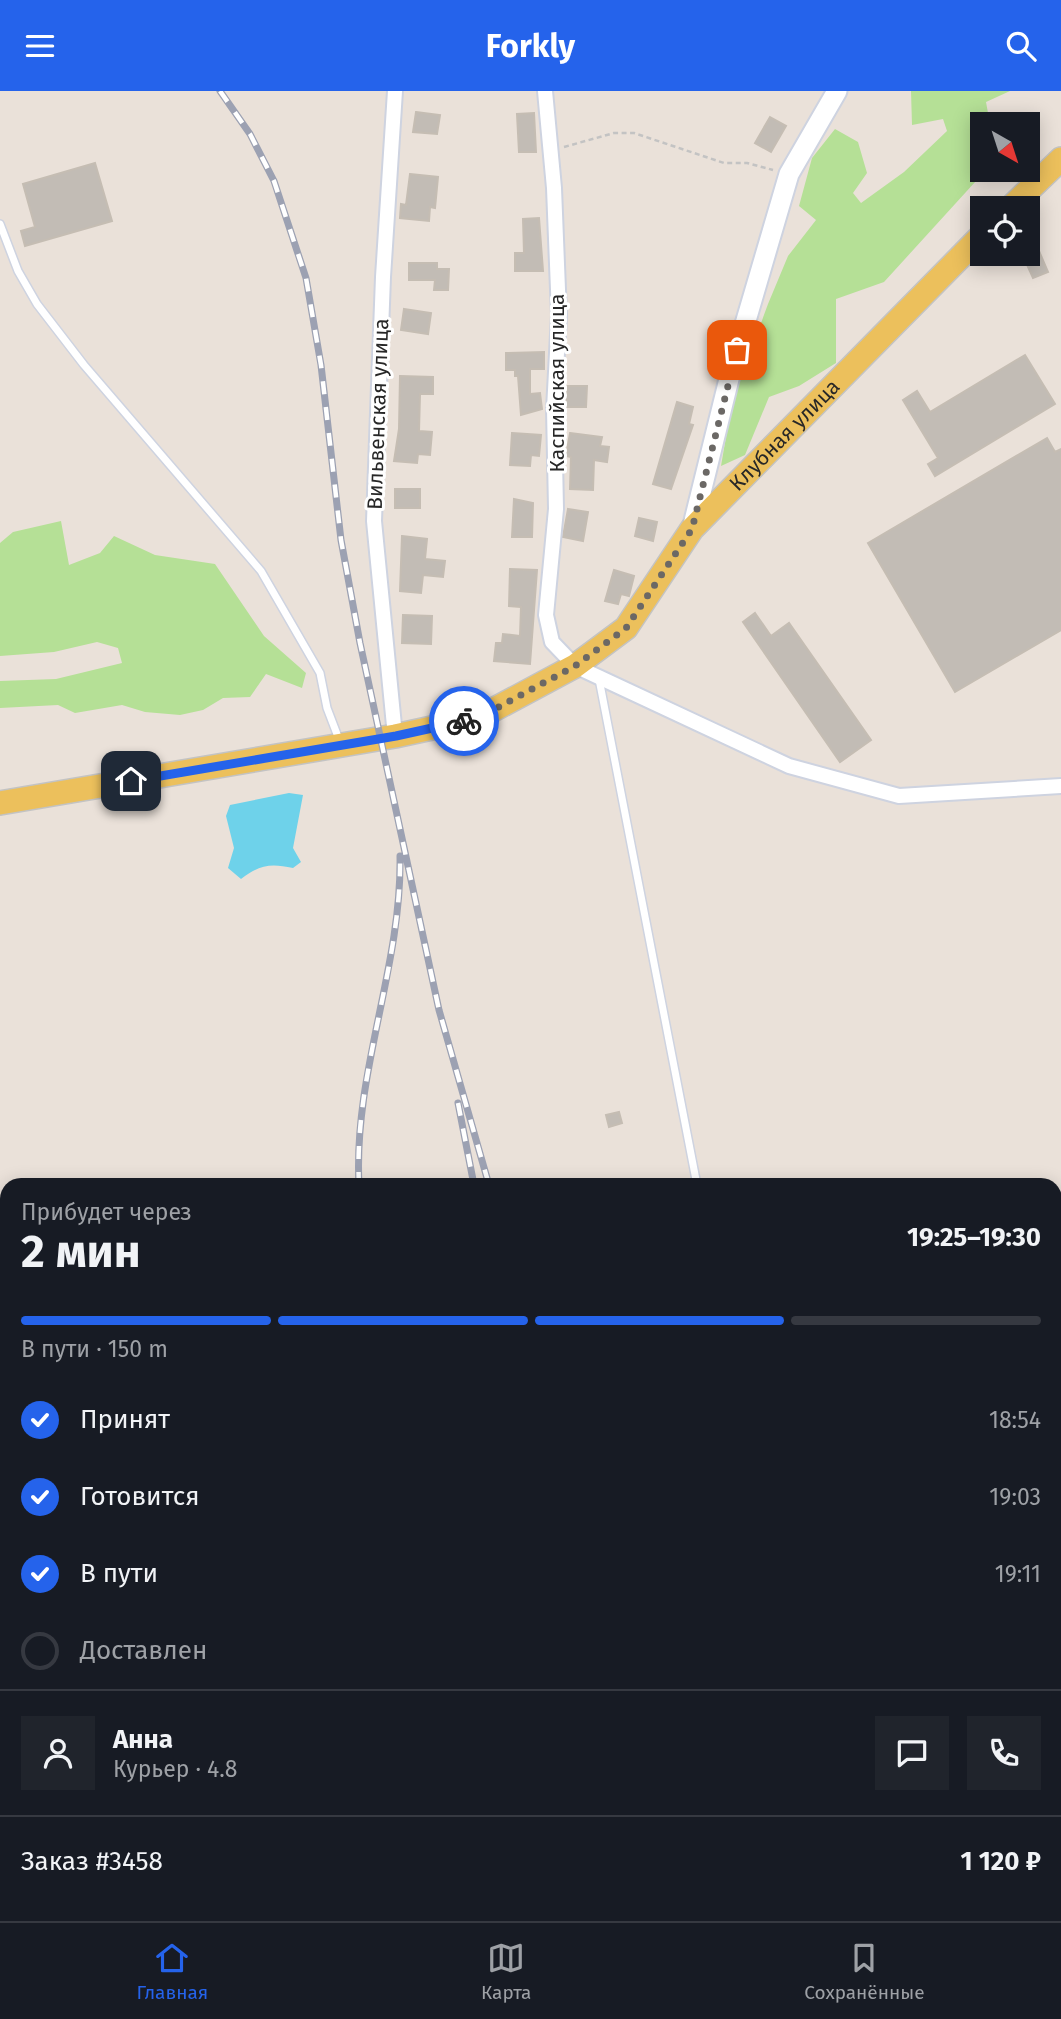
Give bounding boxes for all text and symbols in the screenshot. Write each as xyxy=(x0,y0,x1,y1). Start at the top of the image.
icon: menu xyxy=(21,27,59,65)
text: Forkly xyxy=(486,27,575,65)
icon: search xyxy=(1002,27,1040,65)
north arrow xyxy=(970,112,1040,182)
map controls xyxy=(970,112,1040,266)
button: locate xyxy=(970,196,1040,266)
street label: Каспийская улица xyxy=(544,294,570,472)
street label: Вильвенская улица xyxy=(362,318,394,510)
pin xyxy=(707,320,767,380)
icon: bag xyxy=(718,331,756,369)
street label: Клубная улица xyxy=(724,374,845,496)
courier xyxy=(429,686,499,756)
icon: bike xyxy=(445,702,483,740)
pin xyxy=(101,751,161,811)
icon: home xyxy=(112,762,150,800)
text: Прибудет через xyxy=(21,1198,192,1226)
text: 19:25–19:30 xyxy=(907,1222,1041,1253)
text: 2 мин xyxy=(21,1224,141,1279)
text: В пути · 150 m xyxy=(21,1335,168,1363)
icon: check xyxy=(21,1401,59,1439)
text: Принят xyxy=(80,1404,170,1435)
text: 18:54 xyxy=(989,1406,1041,1434)
icon: check xyxy=(21,1478,59,1516)
text: Готовится xyxy=(80,1481,200,1512)
text: 19:03 xyxy=(989,1483,1041,1511)
icon: check xyxy=(21,1555,59,1593)
text: В пути xyxy=(80,1558,158,1589)
text: 19:11 xyxy=(995,1560,1041,1588)
text: Доставлен xyxy=(80,1635,207,1666)
button: person xyxy=(21,1716,95,1790)
button: chat xyxy=(875,1716,949,1790)
button: phone xyxy=(967,1716,1041,1790)
text: Анна xyxy=(113,1724,173,1755)
text: Курьер · 4.8 xyxy=(113,1755,238,1783)
text: Заказ #3458 xyxy=(21,1846,163,1877)
text: 1 120 ₽ xyxy=(960,1846,1041,1877)
tab: Главная xyxy=(136,1939,208,2004)
tab: Карта xyxy=(481,1939,531,2004)
tab: Сохранённые xyxy=(804,1939,925,2004)

